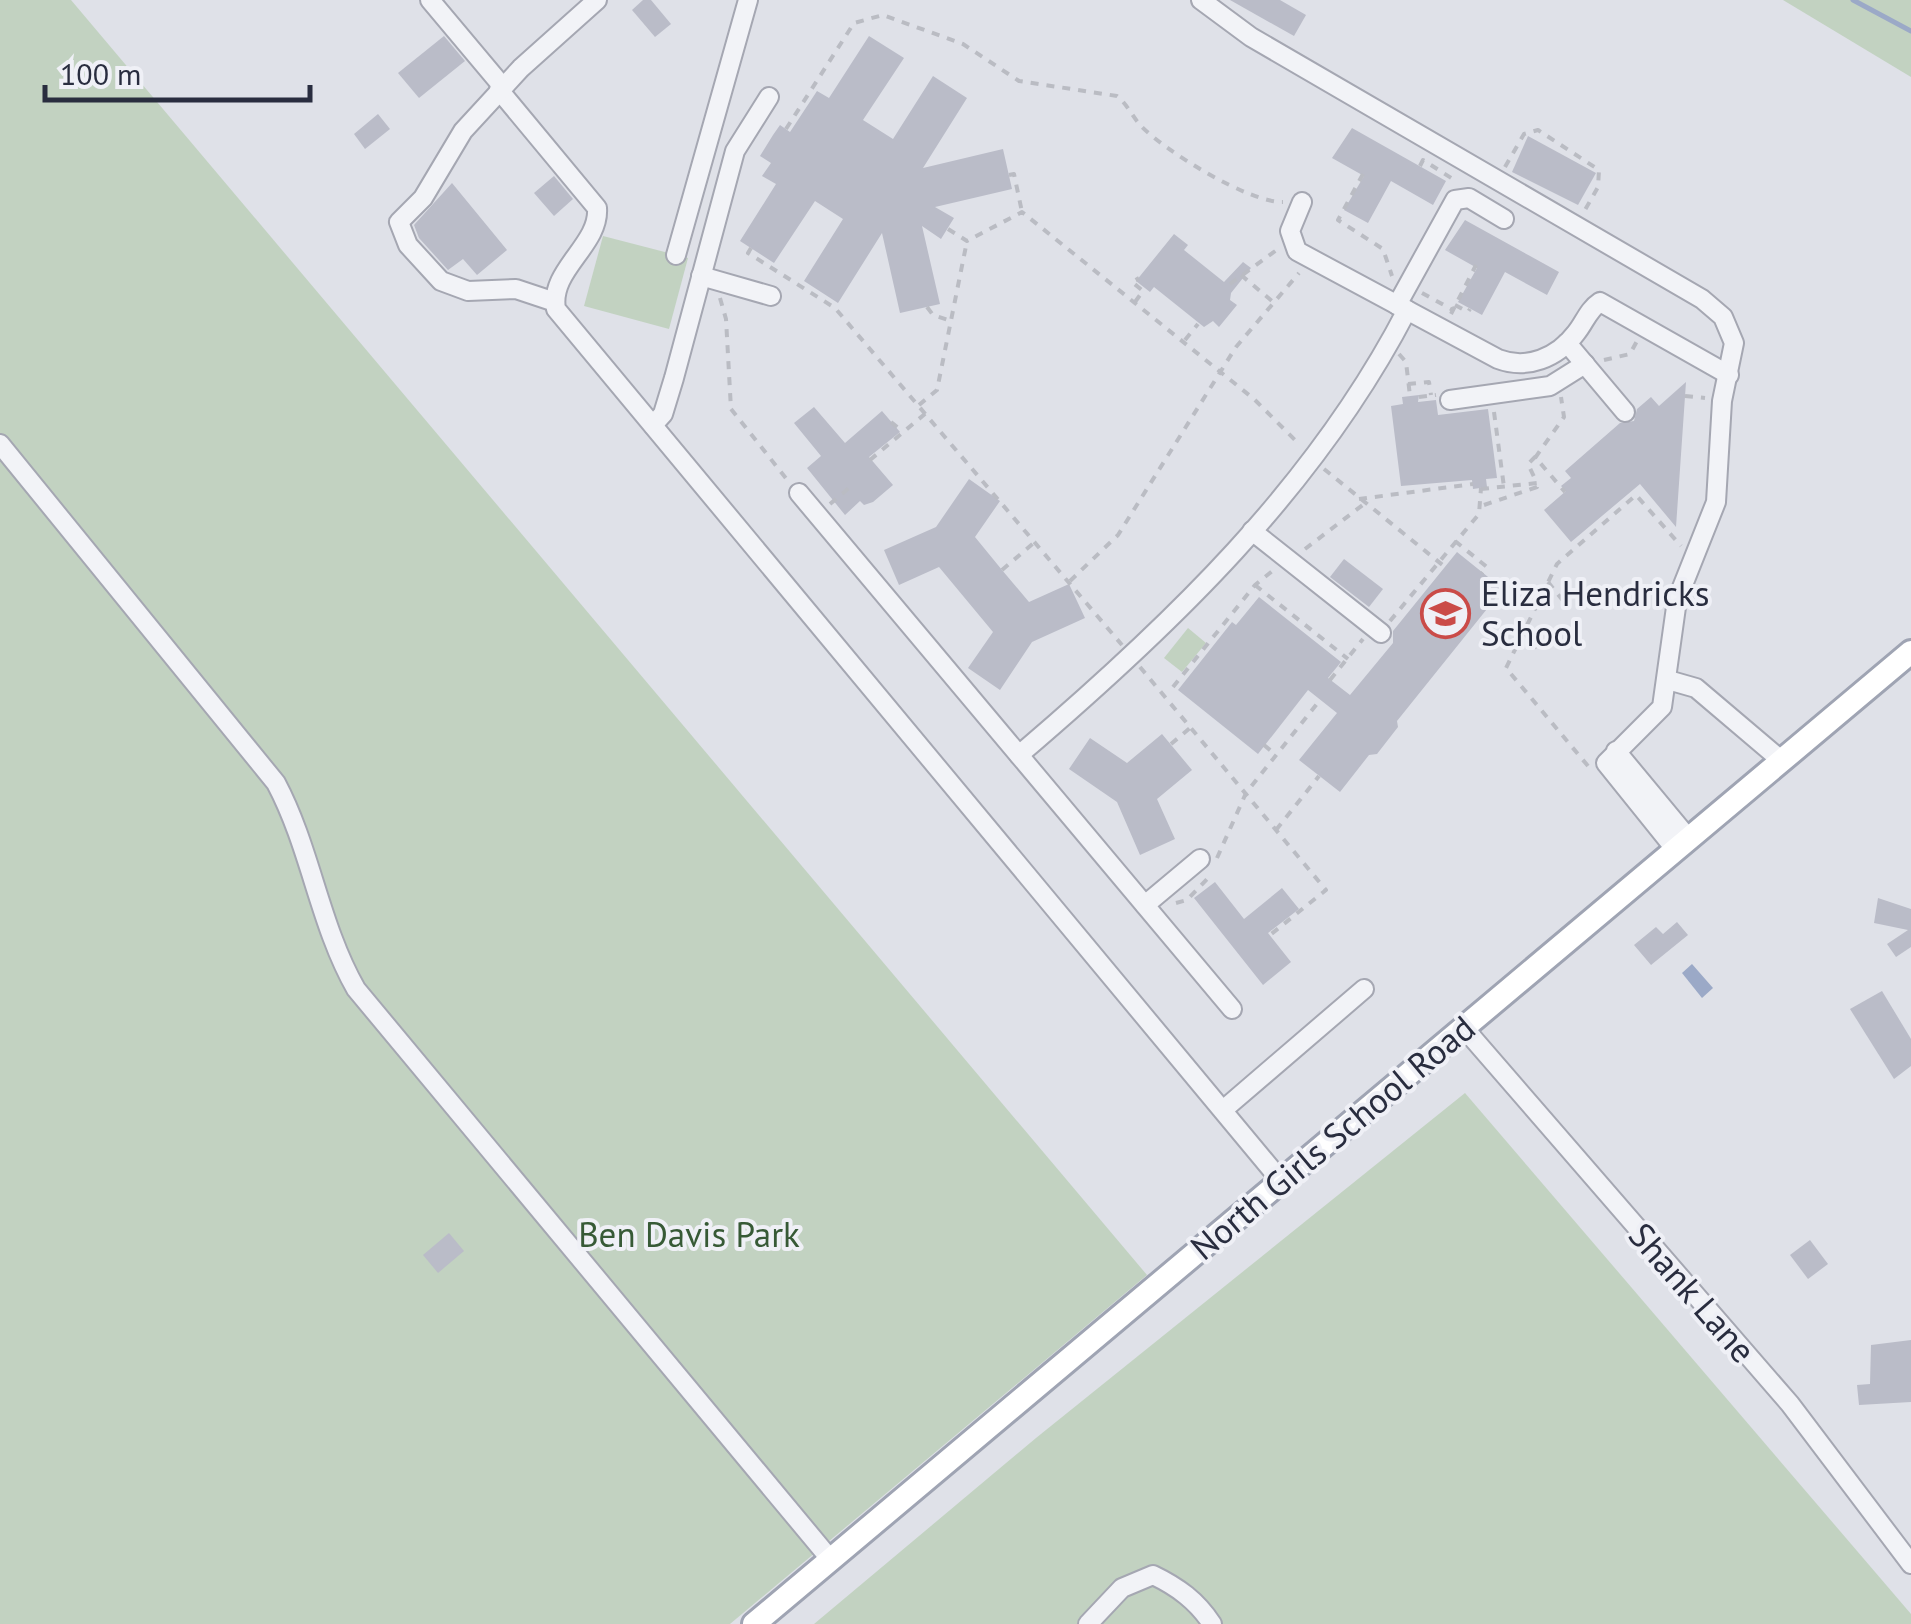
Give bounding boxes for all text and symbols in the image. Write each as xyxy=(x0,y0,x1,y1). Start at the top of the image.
scale bar xyxy=(45,40,310,102)
text: 100 m xyxy=(60,54,141,93)
place label: Eliza Hendricks School xyxy=(1481,570,1710,656)
school or university icon: Eliza Hendricks School xyxy=(1420,588,1472,640)
street label: North Girls School Road xyxy=(1181,1005,1484,1270)
park label: Ben Davis Park xyxy=(578,1211,800,1257)
street label: Shank Lane xyxy=(1619,1213,1766,1372)

